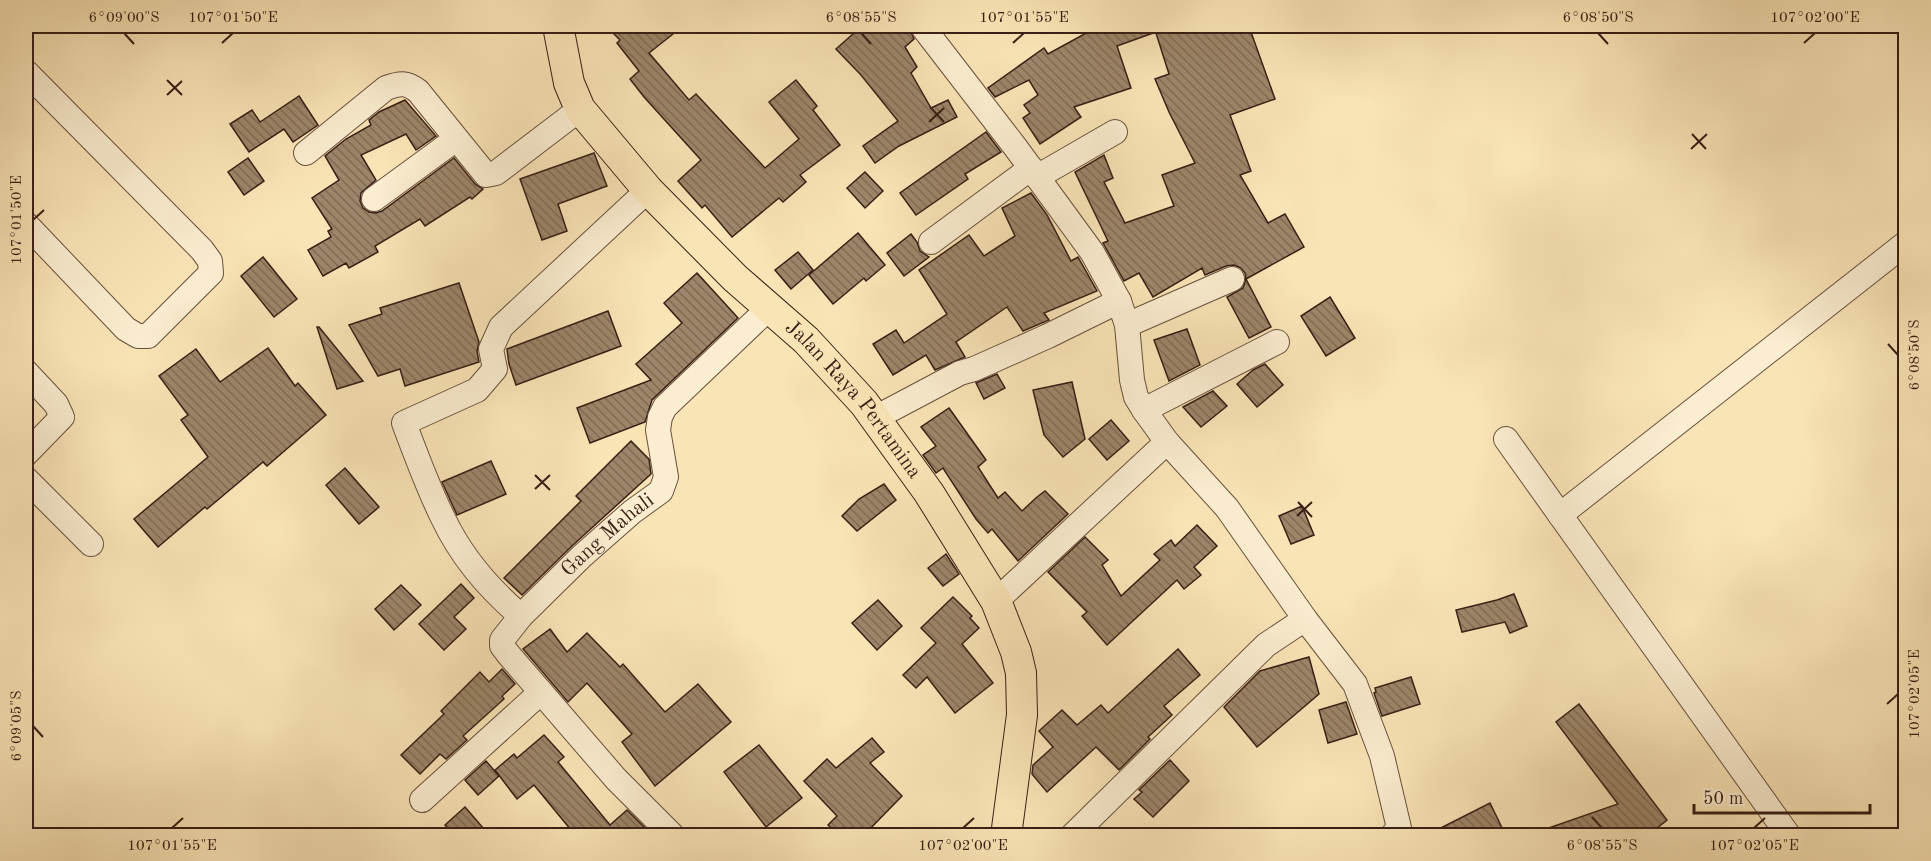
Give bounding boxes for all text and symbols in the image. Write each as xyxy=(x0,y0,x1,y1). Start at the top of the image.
text: 6°09'00"S xyxy=(88,11,160,26)
text: 107°01'50"E xyxy=(188,11,278,26)
text: 6°08'55"S xyxy=(825,11,897,26)
text: 107°01'55"E xyxy=(979,11,1069,26)
text: 6°08'50"S xyxy=(1562,11,1634,26)
text: 107°02'00"E xyxy=(1770,11,1860,26)
text: 107°01'50"E xyxy=(10,175,25,265)
street label: Jalan Raya Pertamina xyxy=(781,316,925,482)
text: 6°08'50"S xyxy=(1908,319,1923,391)
street label: Gang Mahali xyxy=(557,489,658,581)
text: 107°02'05"E xyxy=(1908,649,1923,739)
text: 6°09'05"S xyxy=(10,690,25,762)
scale bar xyxy=(1694,777,1870,815)
text: 50 m xyxy=(1703,790,1743,808)
text: 107°01'55"E xyxy=(127,839,217,854)
text: 107°02'00"E xyxy=(918,839,1008,854)
text: 6°08'55"S xyxy=(1566,839,1638,854)
text: 107°02'05"E xyxy=(1709,839,1799,854)

